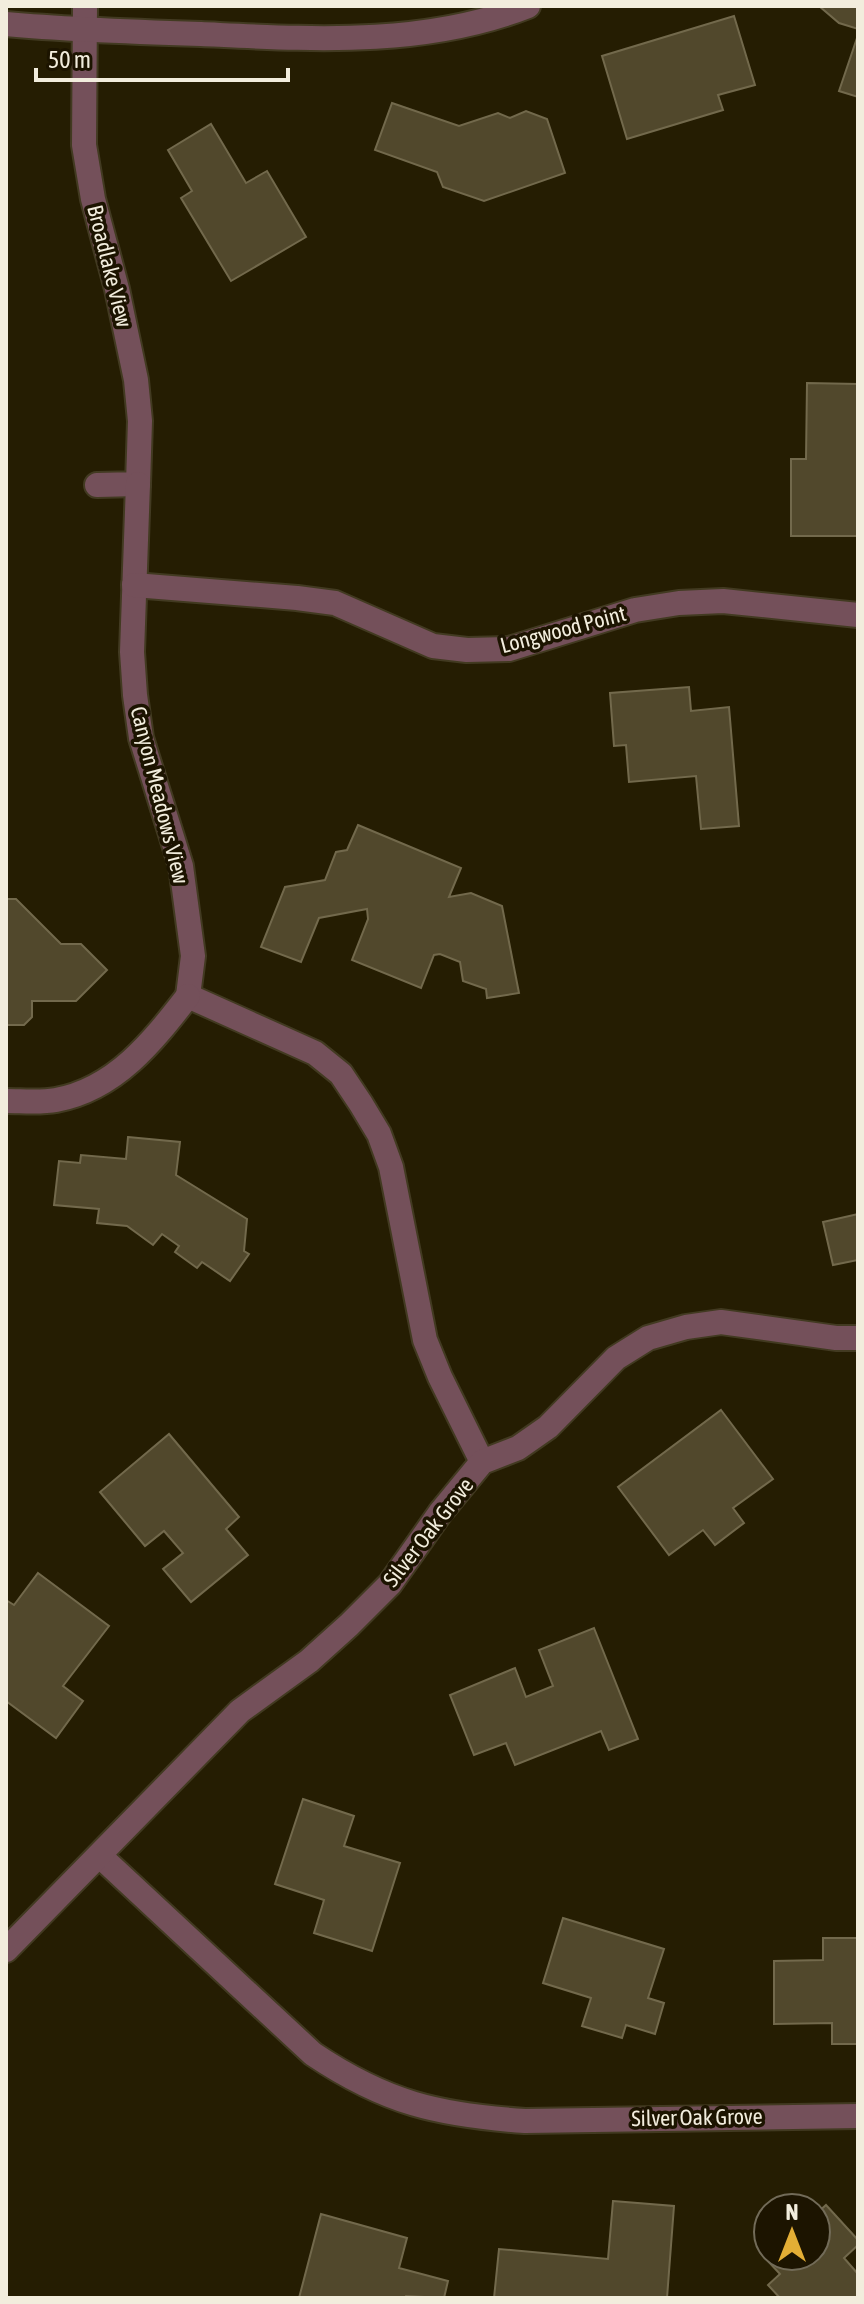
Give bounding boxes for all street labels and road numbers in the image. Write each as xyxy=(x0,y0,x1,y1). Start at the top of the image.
street label: Broadlake View xyxy=(82,202,138,330)
street label: Longwood Point xyxy=(497,600,629,658)
street label: Canyon Meadows View xyxy=(125,704,195,886)
street label: Silver Oak Grove xyxy=(377,1472,479,1592)
street label: Silver Oak Grove xyxy=(631,2103,763,2131)

